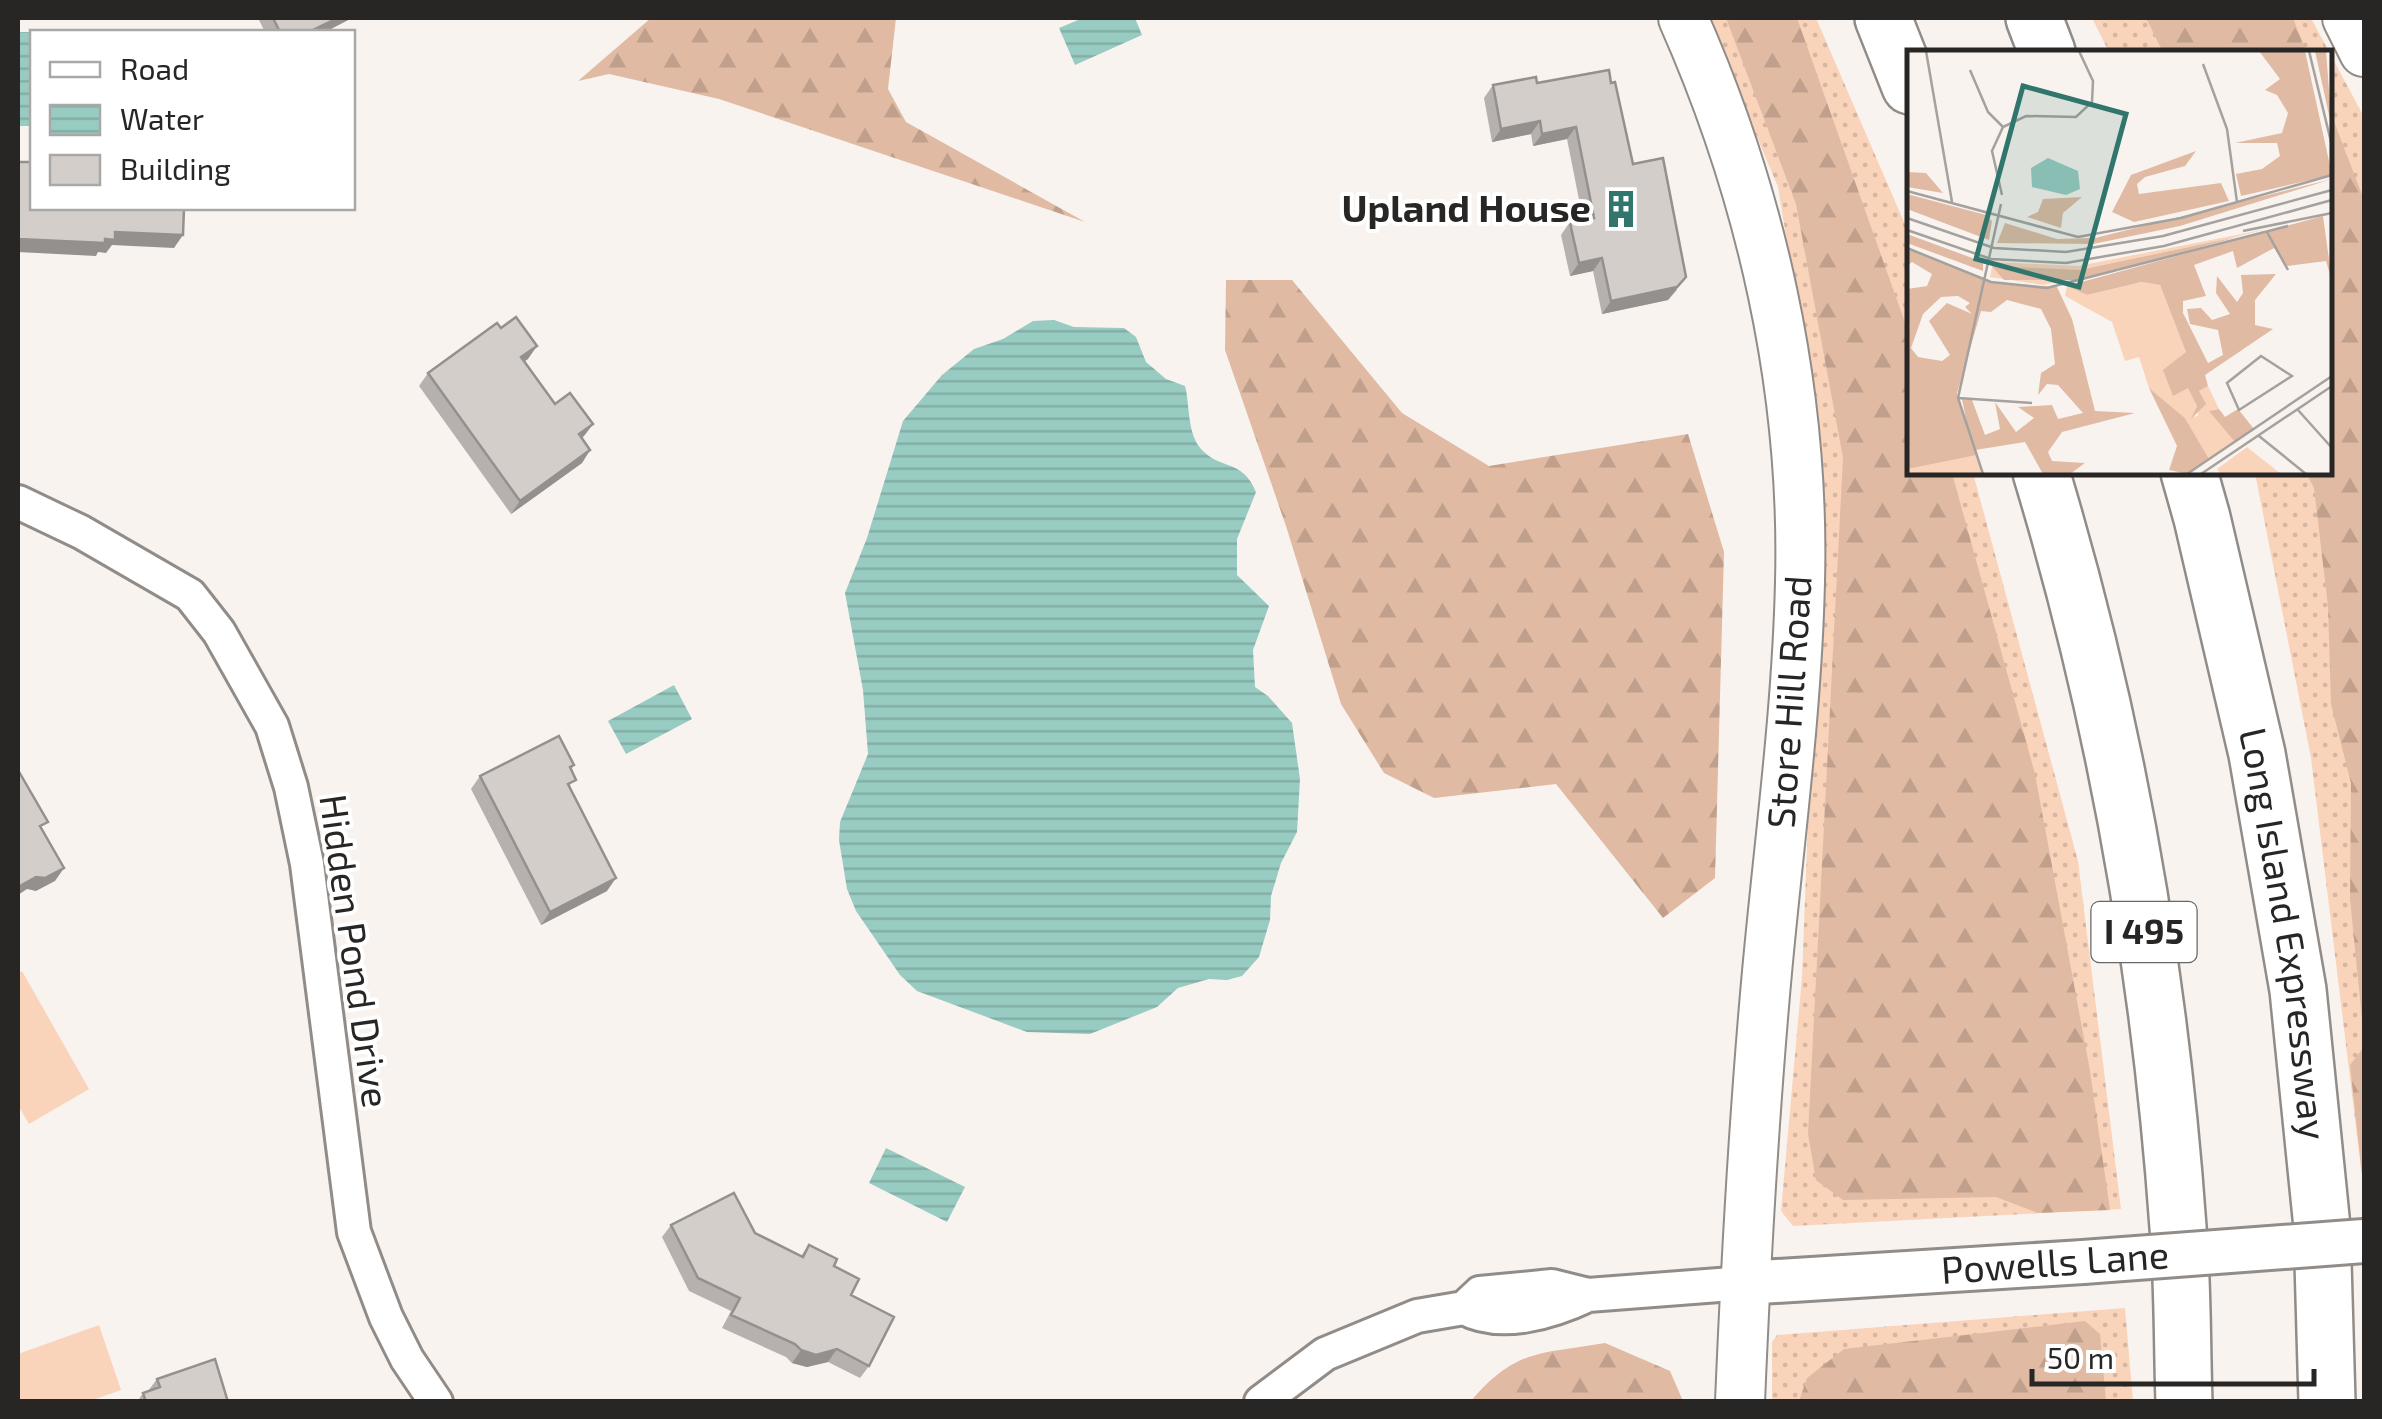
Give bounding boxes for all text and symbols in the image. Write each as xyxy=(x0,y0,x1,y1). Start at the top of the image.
legend xyxy=(30,30,355,210)
text: Road xyxy=(120,50,189,86)
inset map xyxy=(1907,50,2332,475)
text: Water xyxy=(120,100,204,136)
text: Building xyxy=(120,150,231,186)
place label: Upland House xyxy=(1341,184,1591,230)
building icon: Upland House xyxy=(1600,188,1642,230)
street label: Store Hill Road xyxy=(1756,574,1820,830)
street label: Long Island Expressway xyxy=(2231,723,2338,1142)
street label: Hidden Pond Drive xyxy=(311,791,401,1110)
road number: I 495 xyxy=(2092,902,2196,962)
street label: Powells Lane xyxy=(1939,1230,2170,1292)
scale bar xyxy=(2032,1324,2314,1386)
text: 50 m xyxy=(2047,1339,2114,1375)

